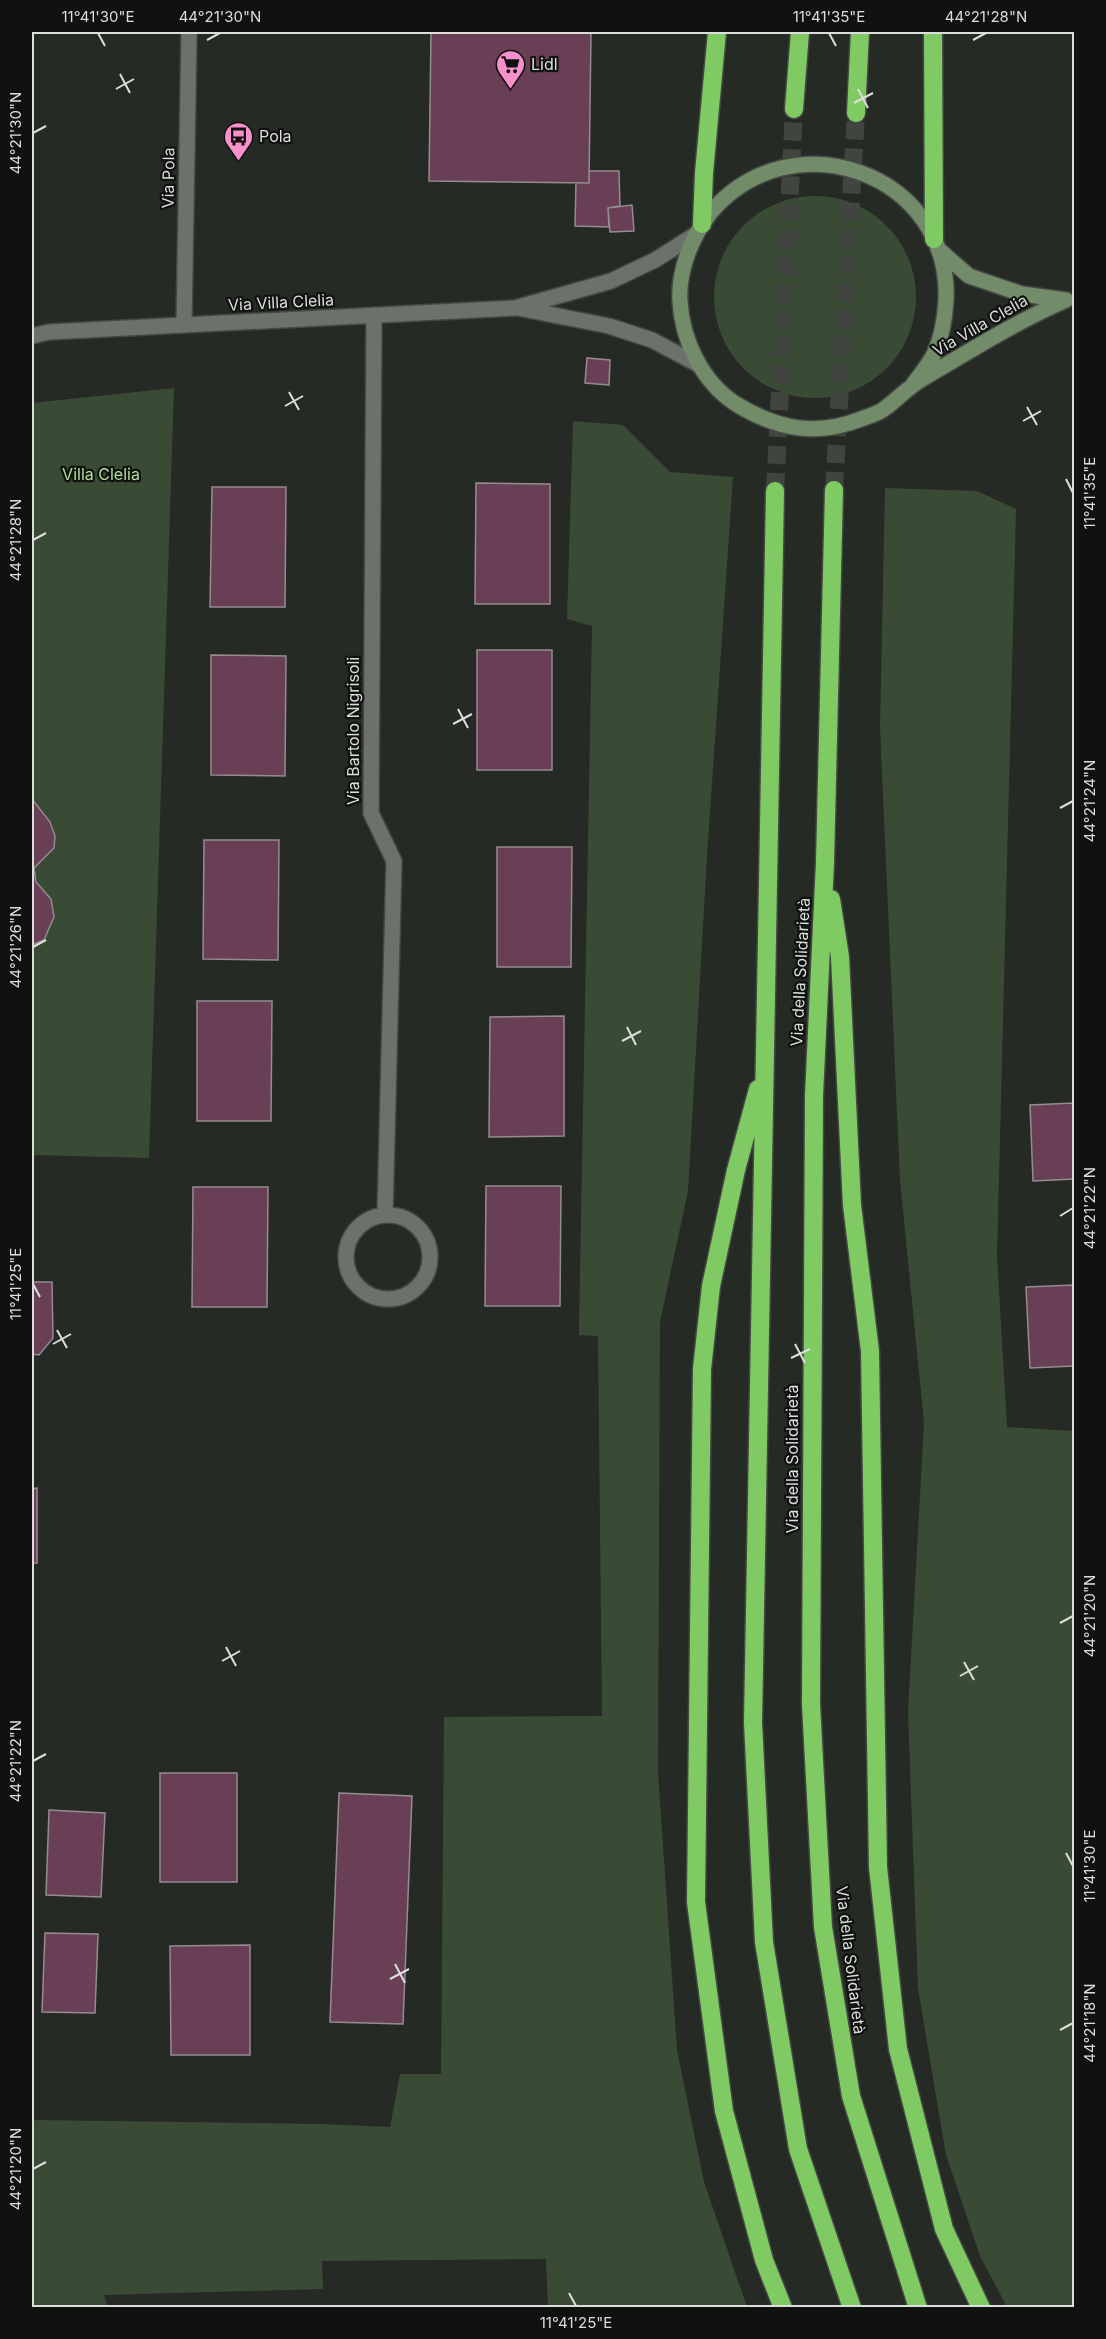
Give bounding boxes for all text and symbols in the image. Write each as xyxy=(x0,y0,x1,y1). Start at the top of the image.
text: 11°41'30"E xyxy=(61,7,135,26)
text: 44°21'30"N xyxy=(179,7,261,26)
text: 11°41'35"E xyxy=(793,7,865,26)
text: 44°21'28"N xyxy=(945,7,1027,26)
supermarket icon: Lidl xyxy=(494,48,526,90)
place label: Lidl xyxy=(531,54,558,74)
text: 44°21'30"N xyxy=(6,92,25,174)
bus stop icon: Pola xyxy=(222,120,254,162)
place label: Pola xyxy=(259,126,292,146)
street label: Via Pola xyxy=(157,147,179,209)
street label: Via Villa Clelia xyxy=(227,289,335,315)
street label: Via Villa Clelia xyxy=(929,290,1031,360)
text: 11°41'35"E xyxy=(1080,457,1099,529)
park label: Villa Clelia xyxy=(62,464,140,484)
text: 44°21'28"N xyxy=(6,499,25,581)
street label: Via Bartolo Nigrisoli xyxy=(343,657,363,805)
text: 44°21'24"N xyxy=(1080,760,1099,842)
street label: Via della Solidarietà xyxy=(786,897,814,1047)
text: 44°21'26"N xyxy=(6,906,25,988)
text: 44°21'22"N xyxy=(1080,1167,1099,1249)
text: 11°41'25"E xyxy=(6,1248,25,1320)
street label: Via della Solidarietà xyxy=(782,1385,802,1533)
text: 44°21'20"N xyxy=(1080,1575,1099,1657)
text: 44°21'22"N xyxy=(6,1720,25,1802)
text: 11°41'30"E xyxy=(1080,1829,1099,1903)
street label: Via della Solidarietà xyxy=(832,1885,870,2035)
text: 44°21'18"N xyxy=(1080,1983,1099,2063)
text: 44°21'20"N xyxy=(6,2128,25,2210)
text: 11°41'25"E xyxy=(540,2313,612,2332)

